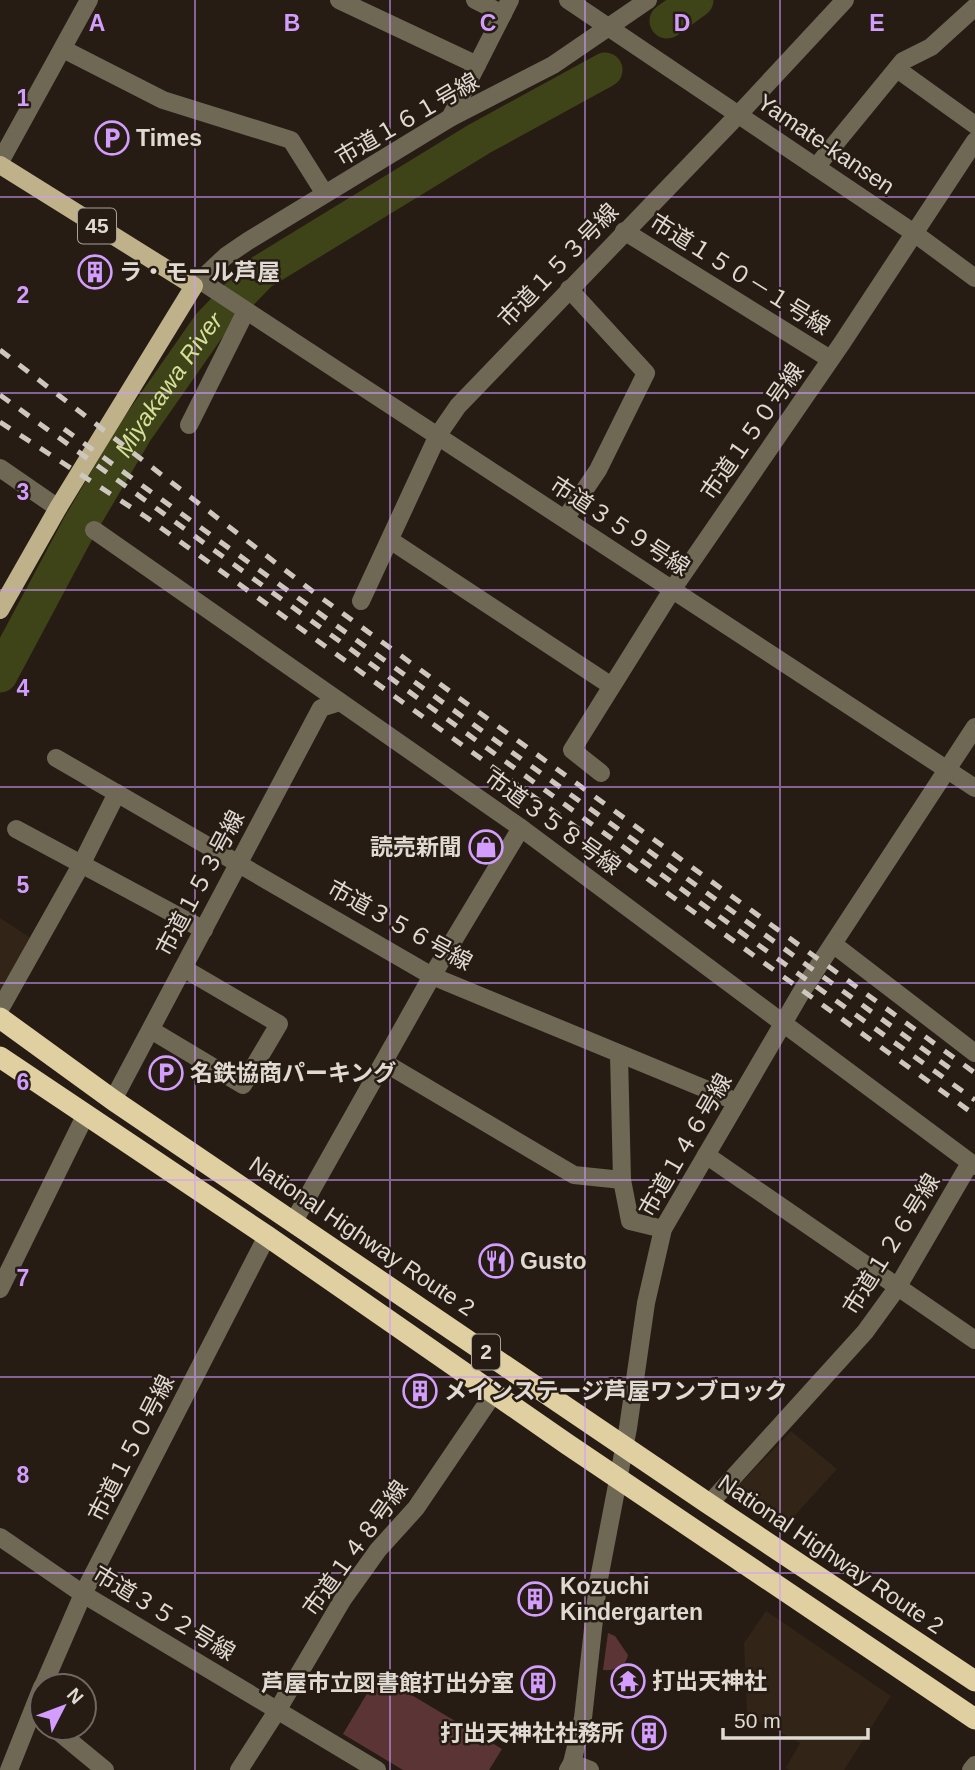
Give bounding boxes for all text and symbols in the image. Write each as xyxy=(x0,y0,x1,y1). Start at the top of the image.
text: A xyxy=(89,10,105,36)
text: B xyxy=(284,10,300,36)
text: C xyxy=(480,10,496,36)
text: D xyxy=(674,10,690,36)
text: E xyxy=(869,10,885,36)
street label: 市道１６１号線 xyxy=(331,67,483,171)
text: 1 xyxy=(17,85,30,111)
street label: Yamate-kansen xyxy=(753,89,899,199)
parking icon: Times xyxy=(93,119,131,157)
place label: Times xyxy=(136,125,202,151)
street label: 市道１５３号線 xyxy=(493,198,623,332)
road number: 45 xyxy=(78,208,116,244)
street label: 市道１５０－１号線 xyxy=(645,208,835,340)
building icon: ラ・モール芦屋 xyxy=(76,253,114,291)
place label: ラ・モール芦屋 xyxy=(119,259,280,285)
text: 2 xyxy=(17,282,29,308)
water label: Miyakawa River xyxy=(109,306,228,462)
street label: 市道１５０号線 xyxy=(695,358,809,504)
street label: 市道３５９号線 xyxy=(545,471,695,581)
text: 3 xyxy=(17,479,29,505)
text: 4 xyxy=(17,675,30,701)
street label: 市道３５８号線 xyxy=(480,764,626,880)
street label: 市道１５３号線 xyxy=(151,806,249,960)
shop icon: 読売新聞 xyxy=(467,828,505,866)
place label: 読売新聞 xyxy=(370,834,462,860)
text: 5 xyxy=(17,872,30,898)
street label: 市道３５６号線 xyxy=(323,875,477,975)
parking icon: 名鉄協商パーキング xyxy=(147,1054,185,1092)
place label: 名鉄協商パーキング xyxy=(190,1060,396,1086)
text: 6 xyxy=(17,1069,29,1095)
street label: 市道１４６号線 xyxy=(633,1069,737,1221)
street label: National Highway Route 2 xyxy=(244,1151,480,1321)
street label: 市道１２６号線 xyxy=(837,1169,945,1319)
restaurant icon: Gusto xyxy=(477,1242,515,1280)
place label: Gusto xyxy=(520,1248,586,1274)
text: 7 xyxy=(17,1265,29,1291)
road number: 2 xyxy=(472,1334,500,1370)
street label: 市道１５０号線 xyxy=(83,1370,179,1526)
building icon: メインステージ芦屋ワンブロック xyxy=(401,1372,439,1410)
place label: メインステージ芦屋ワンブロック xyxy=(444,1378,787,1404)
text: 8 xyxy=(17,1462,30,1488)
street label: National Highway Route 2 xyxy=(713,1469,949,1639)
street label: 市道１４８号線 xyxy=(297,1475,413,1621)
street label: 市道３５２号線 xyxy=(88,1560,240,1666)
place label: Kozuchi Kindergarten xyxy=(560,1573,703,1625)
building icon: Kozuchi Kindergarten xyxy=(516,1580,554,1618)
temple icon: 打出天神社 xyxy=(609,1662,647,1700)
building icon: 芦屋市立図書館打出分室 xyxy=(519,1664,557,1702)
place label: 打出天神社 xyxy=(652,1668,767,1694)
place label: 芦屋市立図書館打出分室 xyxy=(261,1670,514,1696)
north arrow xyxy=(28,1672,98,1742)
text: N xyxy=(63,1684,88,1708)
scale bar xyxy=(723,1696,868,1740)
text: 50 m xyxy=(734,1709,781,1732)
building icon: 打出天神社社務所 xyxy=(630,1714,668,1752)
place label: 打出天神社社務所 xyxy=(440,1720,624,1746)

